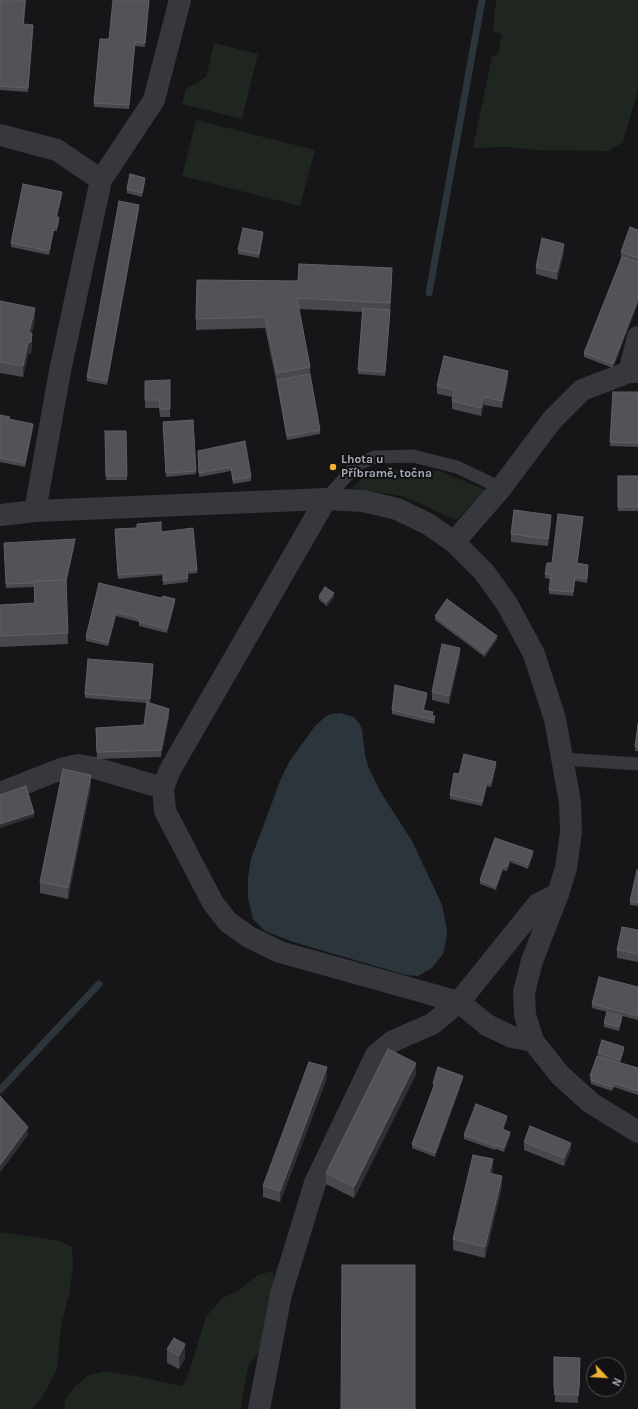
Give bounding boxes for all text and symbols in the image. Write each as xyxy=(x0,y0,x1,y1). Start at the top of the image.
place label: Lhota u Příbramě, točna xyxy=(341,453,432,481)
marker: Lhota u Příbramě, točna xyxy=(328,462,338,472)
north arrow xyxy=(586,1357,626,1397)
text: N xyxy=(609,1376,624,1388)

